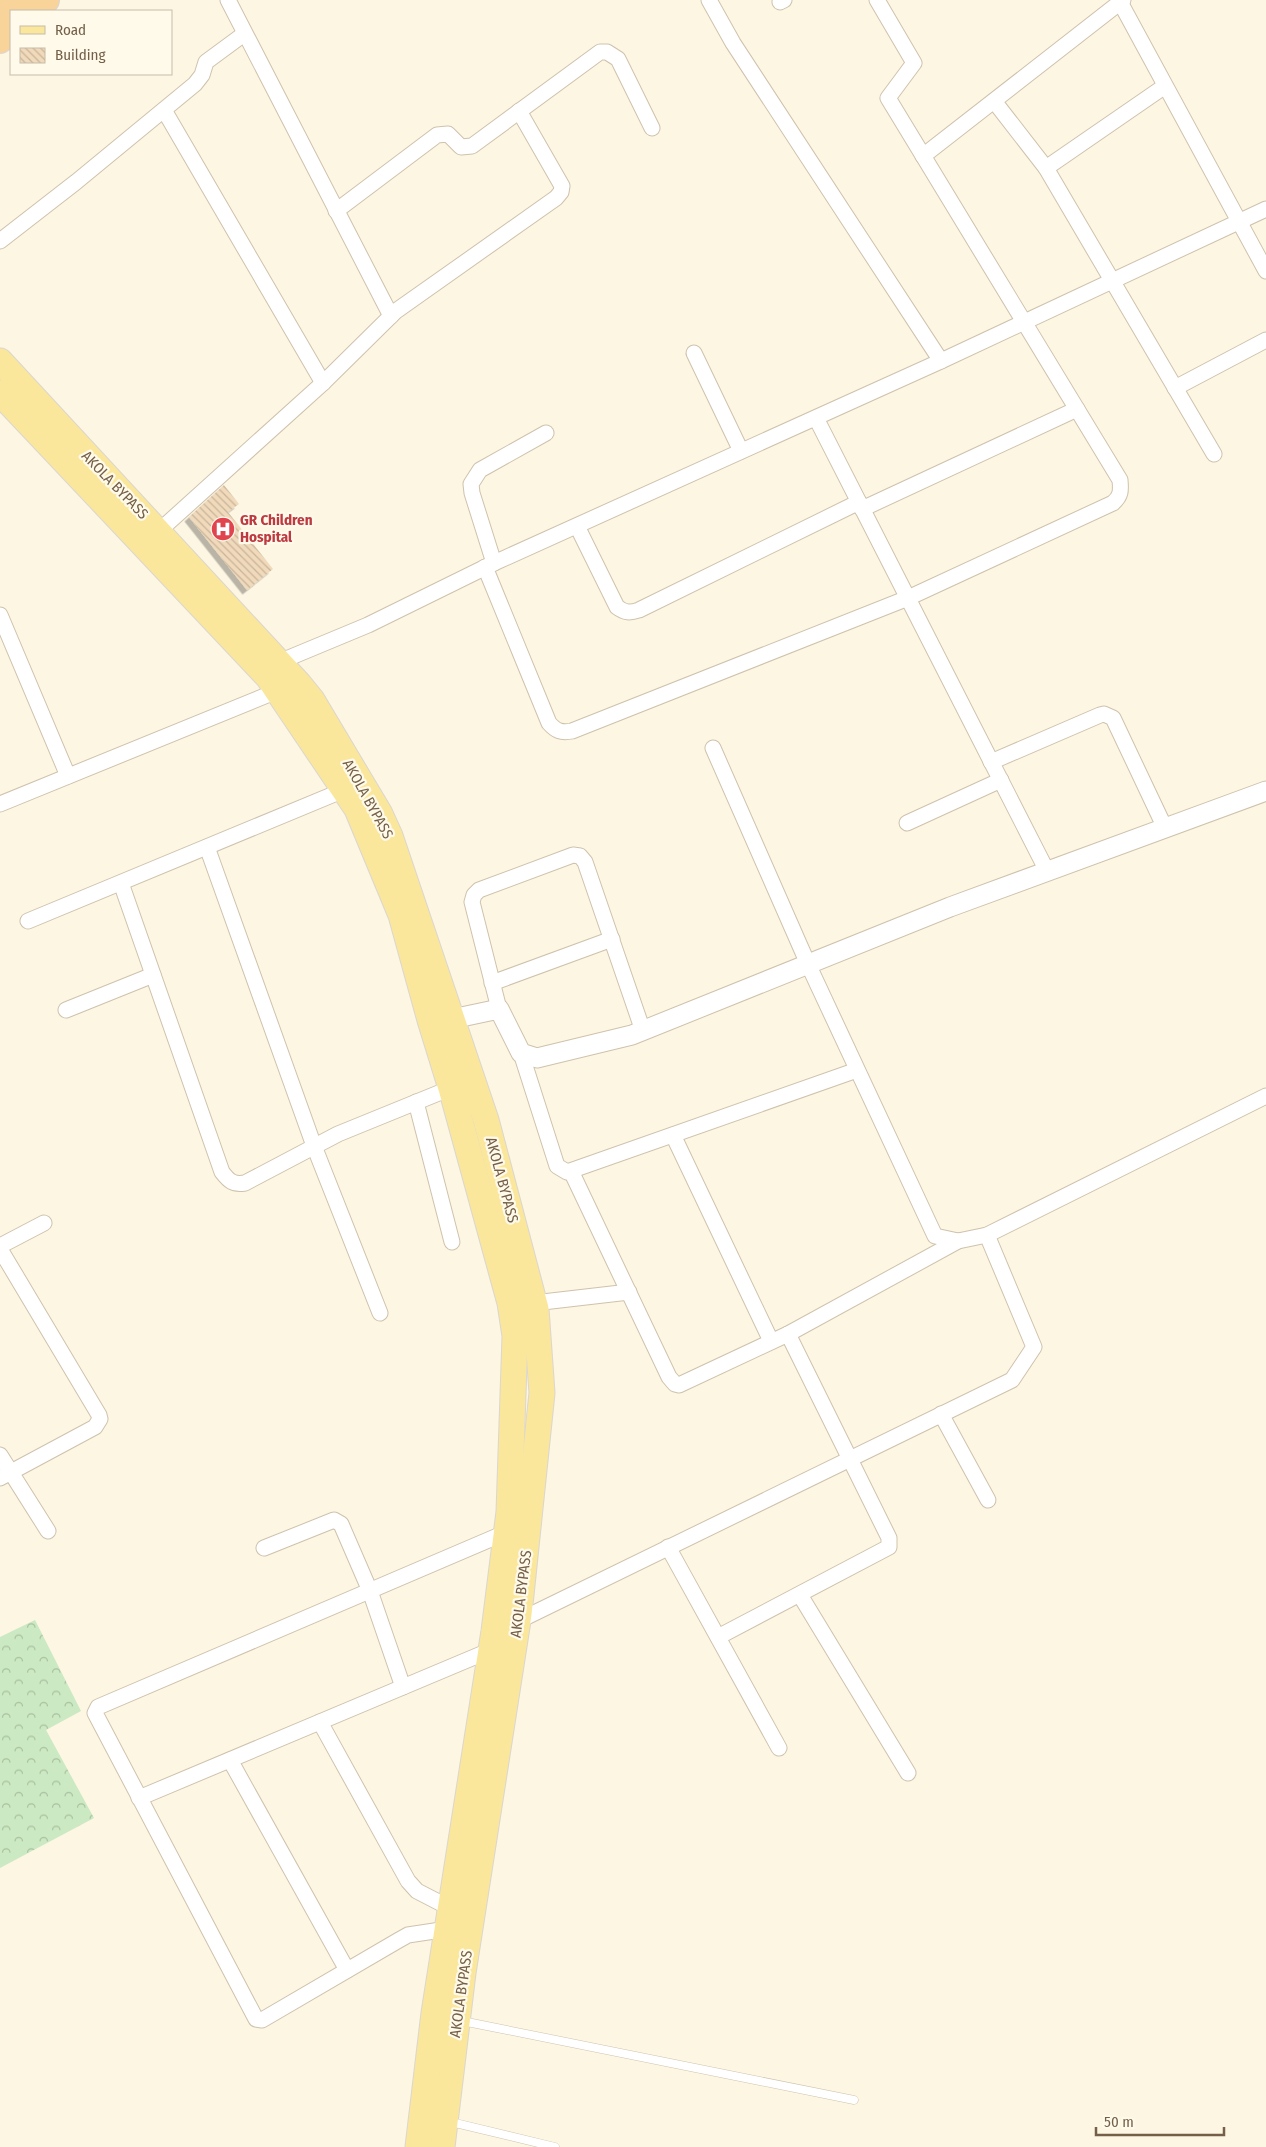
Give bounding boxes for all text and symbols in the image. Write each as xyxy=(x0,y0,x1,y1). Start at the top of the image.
legend xyxy=(10,10,172,75)
text: Road xyxy=(55,21,86,39)
text: Building xyxy=(55,46,106,64)
street label: AKOLA BYPASS xyxy=(78,447,152,523)
place label: GR Children Hospital xyxy=(240,511,313,546)
hospital icon: GR Children Hospital xyxy=(210,516,236,542)
street label: AKOLA BYPASS xyxy=(339,756,397,842)
street label: AKOLA BYPASS xyxy=(482,1135,522,1225)
street label: AKOLA BYPASS xyxy=(507,1549,535,1639)
street label: AKOLA BYPASS xyxy=(446,1949,476,2039)
scale bar xyxy=(1096,2104,1224,2136)
text: 50 m xyxy=(1104,2113,1134,2131)

